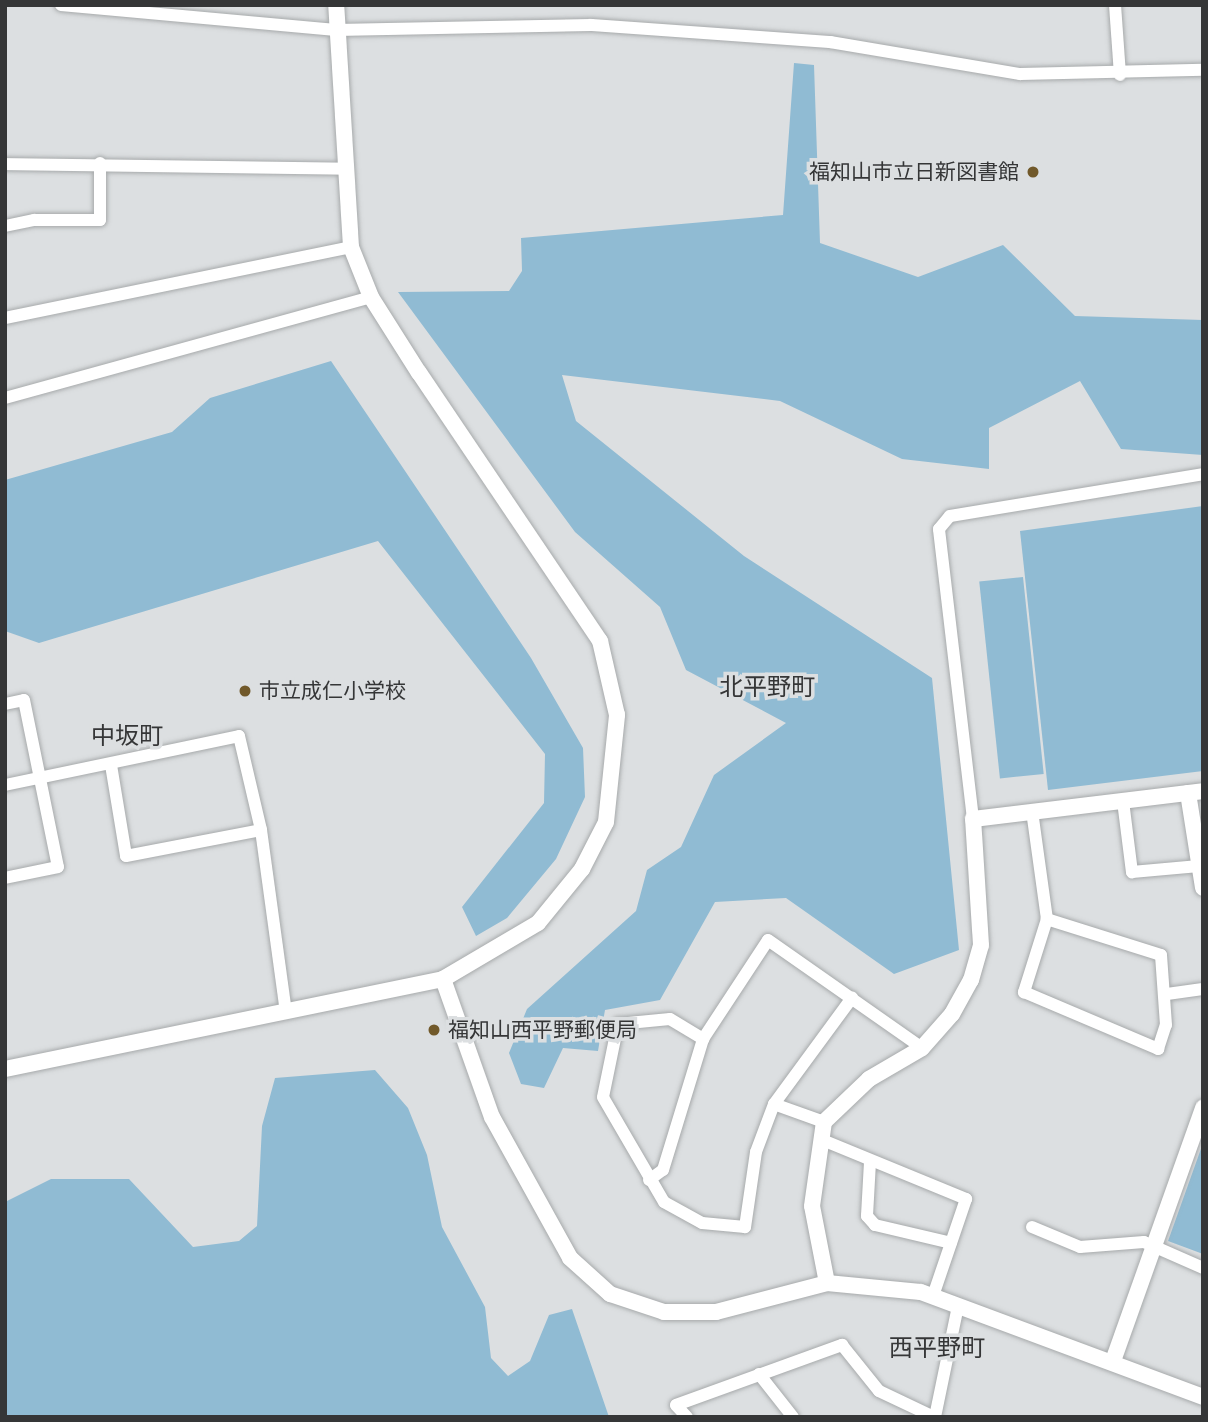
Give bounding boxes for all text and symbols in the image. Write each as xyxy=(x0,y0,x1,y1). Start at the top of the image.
place label: 福知山市立日新図書館 xyxy=(809,159,1019,185)
marker: 福知山市立日新図書館 xyxy=(1025,164,1041,180)
district label: 北平野町 xyxy=(719,674,815,702)
place label: 市立成仁小学校 xyxy=(259,678,406,704)
marker: 市立成仁小学校 xyxy=(237,683,253,699)
district label: 中坂町 xyxy=(91,723,163,751)
place label: 福知山西平野郵便局 xyxy=(448,1017,637,1043)
marker: 福知山西平野郵便局 xyxy=(426,1022,442,1038)
district label: 西平野町 xyxy=(889,1335,985,1363)

